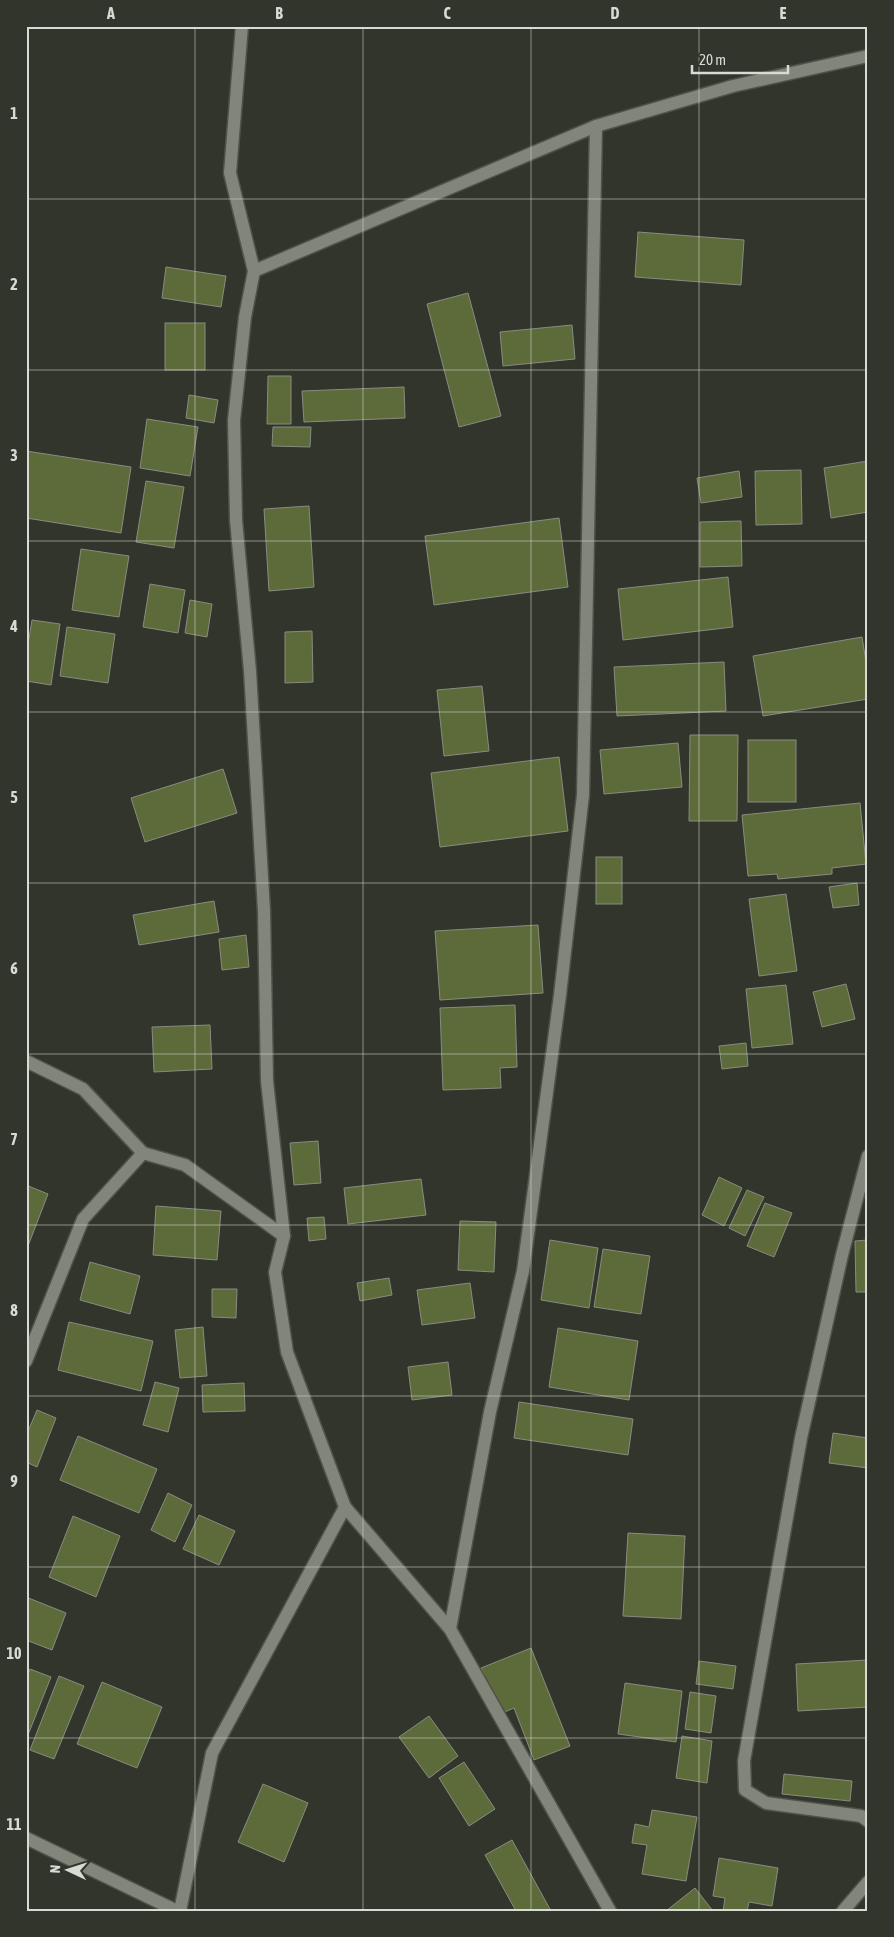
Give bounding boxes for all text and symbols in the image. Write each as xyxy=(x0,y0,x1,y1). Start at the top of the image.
text: A xyxy=(106,4,115,22)
text: B xyxy=(275,4,283,22)
text: C xyxy=(443,4,451,22)
text: D xyxy=(611,4,620,22)
text: E xyxy=(780,4,787,22)
scale bar xyxy=(692,42,788,74)
text: 20 m xyxy=(699,51,726,68)
text: 1 xyxy=(10,104,18,122)
text: 2 xyxy=(10,275,18,293)
text: 3 xyxy=(10,446,18,464)
text: 4 xyxy=(9,617,18,635)
text: 5 xyxy=(10,788,18,806)
text: 6 xyxy=(10,959,18,977)
text: 7 xyxy=(10,1130,18,1148)
text: 8 xyxy=(10,1301,18,1319)
text: 9 xyxy=(10,1472,18,1490)
text: 10 xyxy=(6,1644,22,1662)
text: 11 xyxy=(6,1815,22,1833)
north arrow xyxy=(42,1844,92,1894)
text: N xyxy=(47,1864,63,1874)

